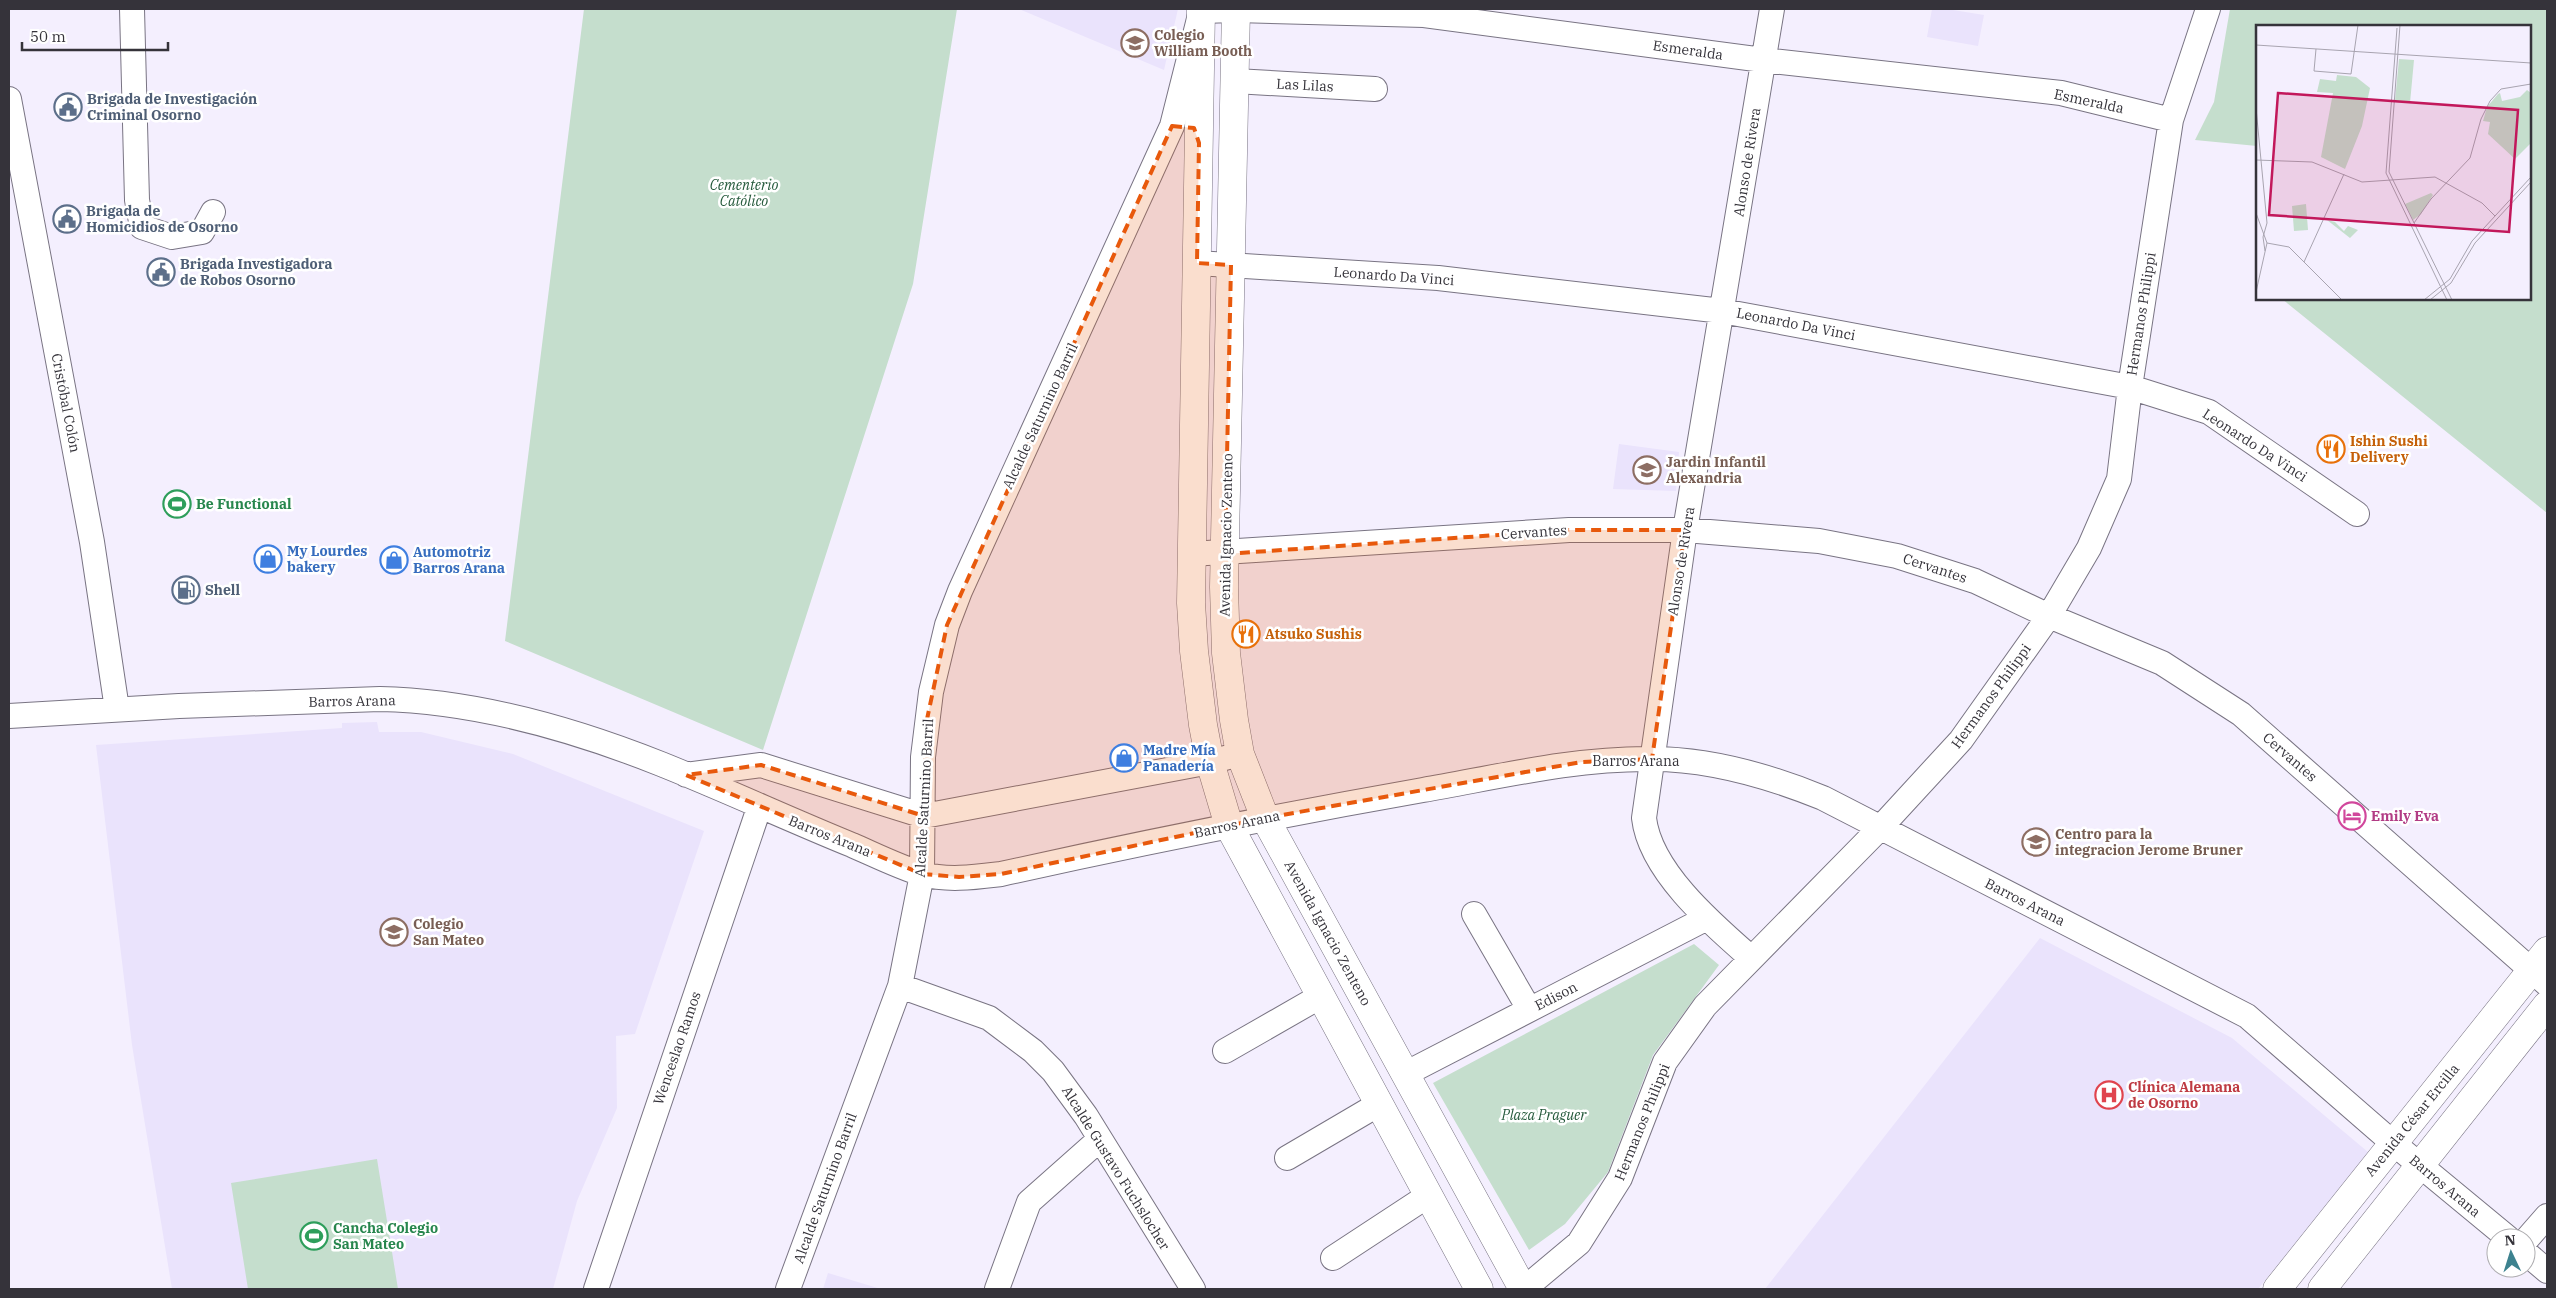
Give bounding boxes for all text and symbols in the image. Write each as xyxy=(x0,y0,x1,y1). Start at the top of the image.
scale bar xyxy=(22,20,169,52)
inset map xyxy=(2256,25,2531,300)
place label: Colegio William Booth xyxy=(1154,26,1252,60)
text: 50 m xyxy=(30,27,66,46)
school or university icon: Colegio William Booth xyxy=(1120,28,1150,58)
street label: Esmeralda xyxy=(1652,36,1725,64)
street label: Las Lilas xyxy=(1276,75,1334,95)
street label: Esmeralda xyxy=(2052,85,2126,117)
place label: Brigada de Investigación Criminal Osorno xyxy=(87,90,257,124)
public building icon: Brigada de Investigación Criminal Osorno xyxy=(53,92,83,122)
street label: Alonso de Rivera xyxy=(1729,106,1765,218)
park label: Cementerio Católico xyxy=(710,176,778,210)
place label: Brigada de Homicidios de Osorno xyxy=(86,202,238,236)
public building icon: Brigada de Homicidios de Osorno xyxy=(52,204,82,234)
street label: Hermanos Philippi xyxy=(2122,251,2160,377)
place label: Brigada Investigadora de Robos Osorno xyxy=(180,255,333,289)
public building icon: Brigada Investigadora de Robos Osorno xyxy=(146,257,176,287)
street label: Leonardo Da Vinci xyxy=(1333,263,1455,289)
street label: Leonardo Da Vinci xyxy=(1735,304,1857,344)
street label: Alcalde Saturnino Barril xyxy=(998,340,1082,492)
street label: Cristóbal Colón xyxy=(48,352,84,454)
street label: Leonardo Da Vinci xyxy=(2199,405,2311,485)
place label: Ishin Sushi Delivery xyxy=(2350,432,2428,466)
restaurant icon: Ishin Sushi Delivery xyxy=(2316,434,2346,464)
street label: Avenida Ignacio Zenteno xyxy=(1216,453,1236,617)
place label: Jardin Infantil Alexandria xyxy=(1666,453,1766,487)
school or university icon: Jardin Infantil Alexandria xyxy=(1632,455,1662,485)
sports icon: Be Functional xyxy=(162,489,192,519)
place label: Be Functional xyxy=(196,495,292,513)
street label: Alonso de Rivera xyxy=(1663,505,1699,617)
street label: Cervantes xyxy=(1500,521,1568,543)
place label: My Lourdes bakery xyxy=(287,542,367,576)
place label: Automotriz Barros Arana xyxy=(413,543,505,577)
shop icon: My Lourdes bakery xyxy=(253,544,283,574)
shop icon: Automotriz Barros Arana xyxy=(379,545,409,575)
street label: Cervantes xyxy=(1901,549,1969,587)
fuel station icon: Shell xyxy=(171,575,201,605)
place label: Shell xyxy=(205,581,240,599)
restaurant icon: Atsuko Sushis xyxy=(1231,619,1261,649)
place label: Atsuko Sushis xyxy=(1265,625,1362,643)
street label: Hermanos Philippi xyxy=(1947,640,2035,752)
street label: Barros Arana xyxy=(308,691,396,711)
street label: Alcalde Saturnino Barril xyxy=(911,718,937,878)
street label: Cervantes xyxy=(2259,728,2321,786)
place label: Madre Mía Panadería xyxy=(1143,741,1216,775)
shop icon: Madre Mía Panadería xyxy=(1109,743,1139,773)
street label: Barros Arana xyxy=(1592,752,1680,770)
hotel icon: Emily Eva xyxy=(2337,801,2367,831)
street label: Barros Arana xyxy=(1192,806,1282,842)
place label: Emily Eva xyxy=(2371,807,2439,825)
street label: Barros Arana xyxy=(786,811,874,861)
place label: Centro para la integracion Jerome Bruner xyxy=(2055,825,2243,859)
school or university icon: Centro para la integracion Jerome Bruner xyxy=(2021,827,2051,857)
street label: Avenida Ignacio Zenteno xyxy=(1281,857,1375,1009)
street label: Barros Arana xyxy=(1982,874,2068,930)
place label: Colegio San Mateo xyxy=(413,915,484,949)
school or university icon: Colegio San Mateo xyxy=(379,917,409,947)
street label: Edison xyxy=(1532,978,1580,1014)
street label: Wenceslao Ramos xyxy=(649,989,705,1107)
street label: Avenida César Ercilla xyxy=(2361,1060,2463,1180)
street label: Hermanos Philippi xyxy=(1610,1061,1674,1183)
place label: Clínica Alemana de Osorno xyxy=(2128,1078,2240,1112)
hospital icon: Clínica Alemana de Osorno xyxy=(2094,1080,2124,1110)
street label: Alcalde Gustavo Fuchslocher xyxy=(1058,1083,1174,1254)
park label: Plaza Praguer xyxy=(1501,1106,1587,1124)
street label: Alcalde Saturnino Barril xyxy=(789,1110,861,1266)
street label: Barros Arana xyxy=(2406,1151,2485,1221)
place label: Cancha Colegio San Mateo xyxy=(333,1219,438,1253)
sports icon: Cancha Colegio San Mateo xyxy=(299,1221,329,1251)
north arrow xyxy=(2486,1228,2536,1278)
text: N xyxy=(2504,1231,2516,1249)

